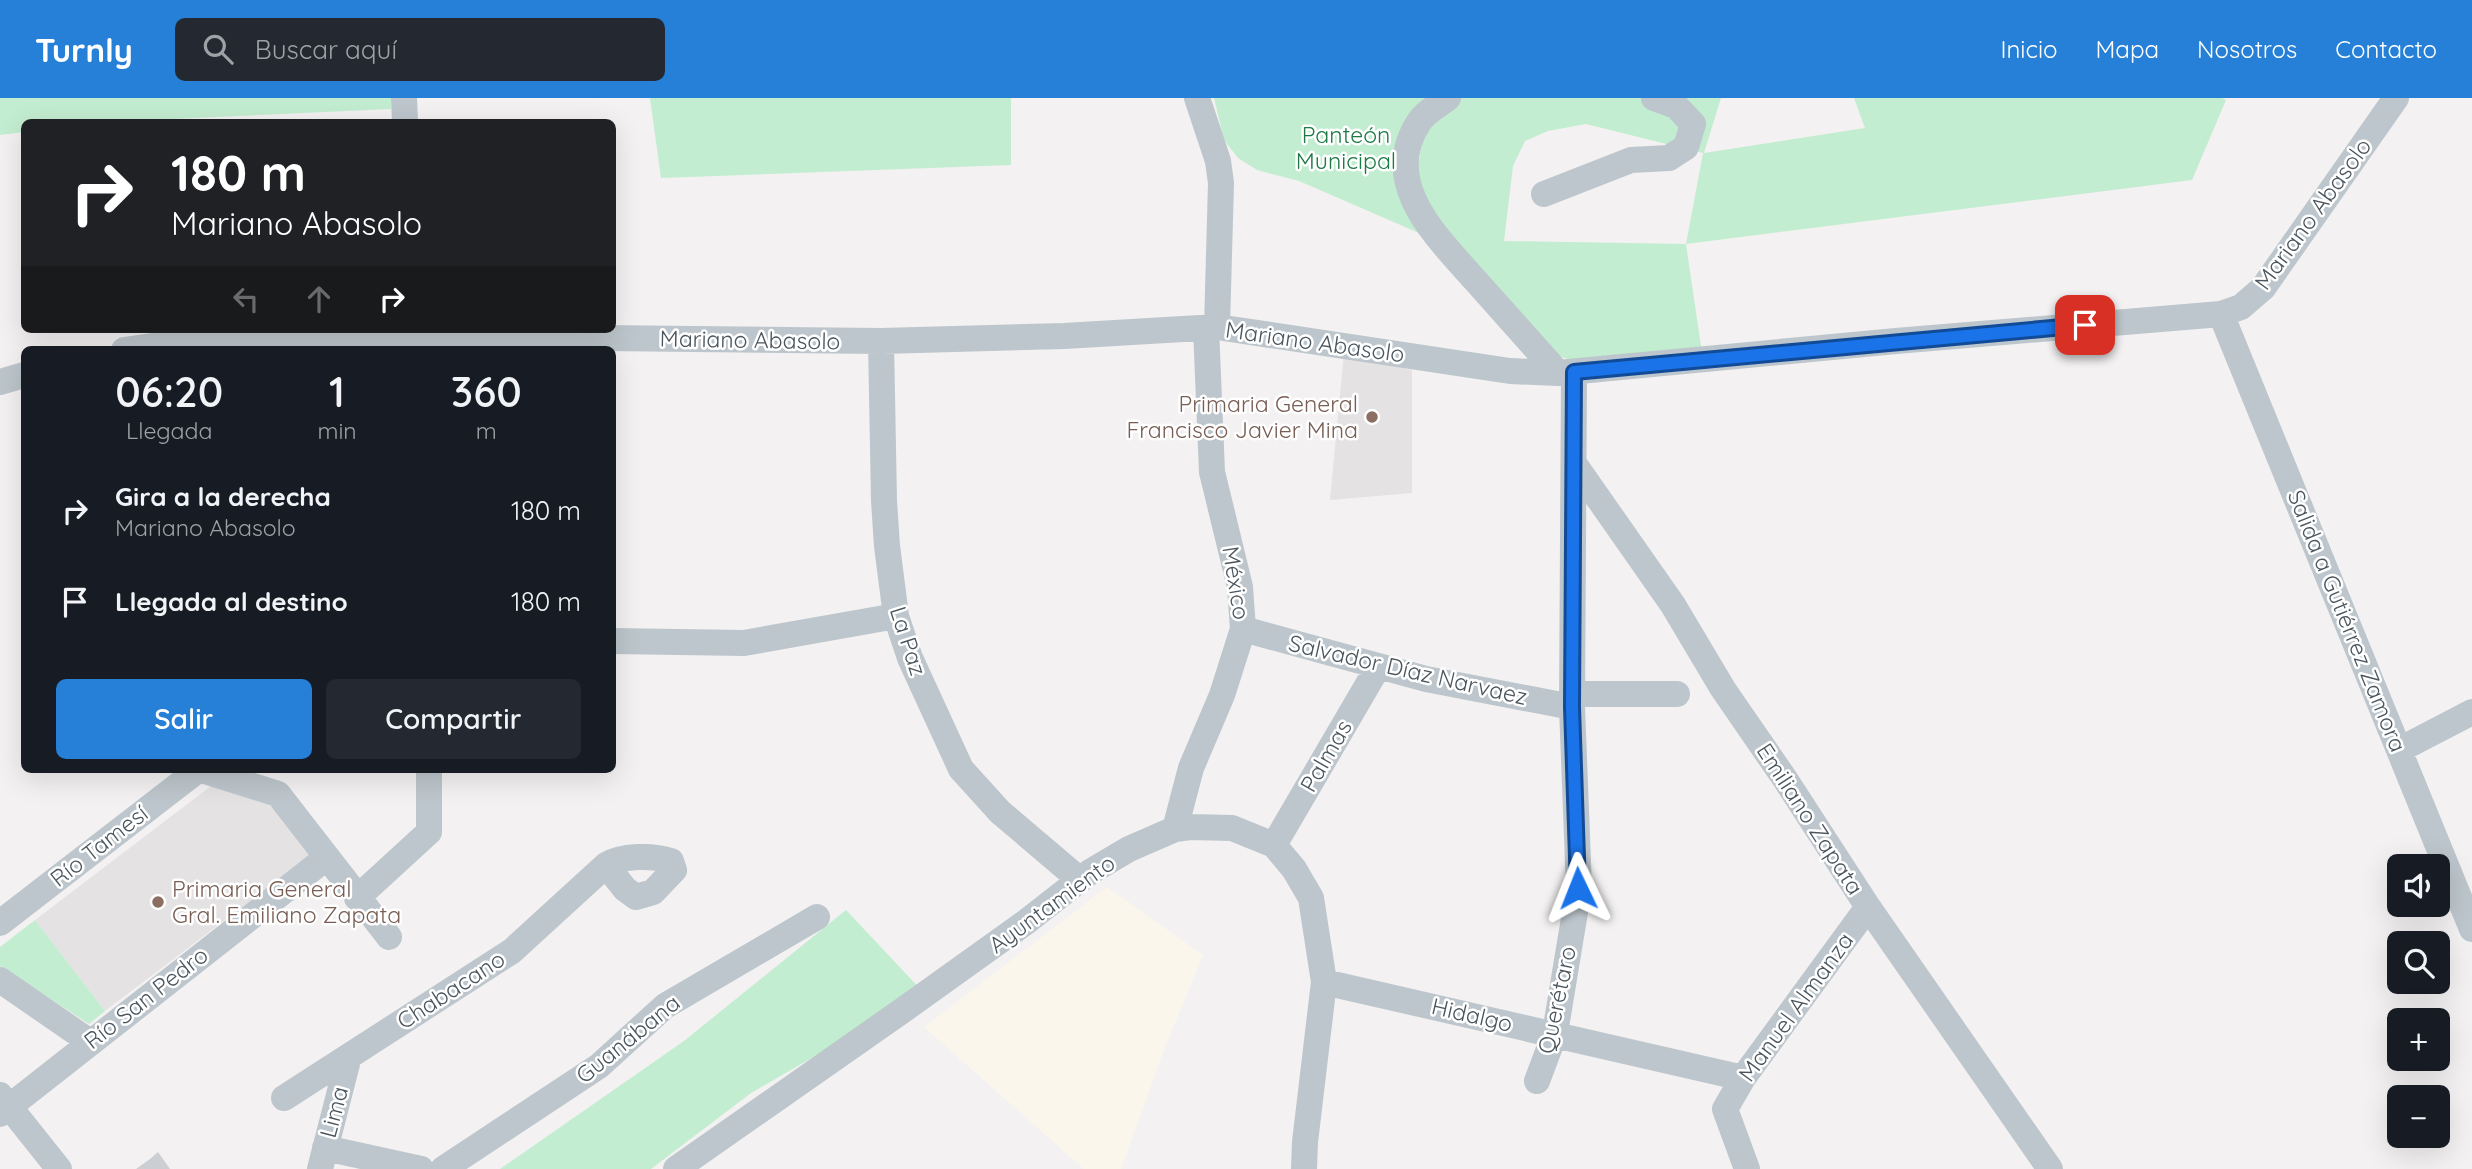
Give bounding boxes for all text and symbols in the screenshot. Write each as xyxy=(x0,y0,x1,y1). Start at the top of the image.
search box xyxy=(175,18,665,81)
text: Turnly xyxy=(35,29,133,70)
icon: search xyxy=(199,30,237,68)
text: Buscar aquí xyxy=(255,33,397,66)
text: Inicio xyxy=(2000,34,2058,64)
text: Mapa xyxy=(2096,34,2159,64)
text: Nosotros xyxy=(2197,34,2297,64)
text: Contacto xyxy=(2335,34,2437,64)
park label: Panteón Municipal xyxy=(1296,120,1396,175)
street label: Mariano Abasolo xyxy=(2248,132,2377,295)
text: 180 m xyxy=(171,142,306,203)
icon: right xyxy=(56,147,147,238)
text: Mariano Abasolo xyxy=(171,203,422,243)
icon: left xyxy=(227,280,265,318)
icon: ahead xyxy=(300,280,338,318)
icon: right xyxy=(373,280,411,318)
pin xyxy=(2055,295,2115,355)
icon: arrive xyxy=(2066,306,2104,344)
street label: Mariano Abasolo xyxy=(1224,315,1406,368)
street label: Mariano Abasolo xyxy=(660,323,841,356)
text: 06:20 xyxy=(115,365,223,418)
text: 1 xyxy=(329,365,345,418)
text: 360 xyxy=(451,365,522,418)
place label: Primaria General Francisco Javier Mina xyxy=(1126,389,1358,444)
marker: Primaria General Francisco Javier Mina xyxy=(1364,409,1380,425)
text: Llegada xyxy=(126,416,212,445)
text: min xyxy=(317,416,357,445)
text: m xyxy=(476,416,497,445)
text: Gira a la derecha xyxy=(115,480,331,513)
street label: Salida a Gutiérrez Zamora xyxy=(2282,486,2413,756)
icon: right xyxy=(56,492,94,530)
text: 180 m xyxy=(511,494,581,527)
text: Mariano Abasolo xyxy=(115,513,296,542)
street label: México xyxy=(1216,544,1257,622)
icon: arrive xyxy=(56,583,94,621)
text: Llegada al destino xyxy=(115,585,348,618)
text: 180 m xyxy=(511,585,581,618)
street label: La Paz xyxy=(884,603,933,679)
street label: Salvador Díaz Narvaez xyxy=(1286,628,1530,711)
button: Salir xyxy=(56,679,312,759)
button: Compartir xyxy=(326,679,581,759)
street label: Palmas xyxy=(1293,714,1358,797)
street label: Emiliano Zapata xyxy=(1751,737,1870,900)
street label: Río Tamesí xyxy=(44,799,153,893)
street label: Ayuntamiento xyxy=(983,848,1121,959)
position arrow xyxy=(1541,851,1615,925)
map controls xyxy=(2387,854,2450,1148)
button: sound xyxy=(2387,854,2450,917)
place label: Primaria General Gral. Emiliano Zapata xyxy=(172,874,401,929)
marker: Primaria General Gral. Emiliano Zapata xyxy=(150,894,166,910)
street label: Manuel Almanza xyxy=(1732,926,1859,1087)
button: search xyxy=(2387,931,2450,994)
street label: Río San Pedro xyxy=(78,940,214,1055)
street label: Querétaro xyxy=(1531,943,1582,1056)
street label: Chabacano xyxy=(391,944,510,1035)
street label: Guanábana xyxy=(570,988,686,1089)
street label: Hidalgo xyxy=(1429,991,1515,1038)
button: + xyxy=(2387,1008,2450,1071)
street label: Lima xyxy=(313,1083,354,1141)
button: − xyxy=(2387,1085,2450,1148)

